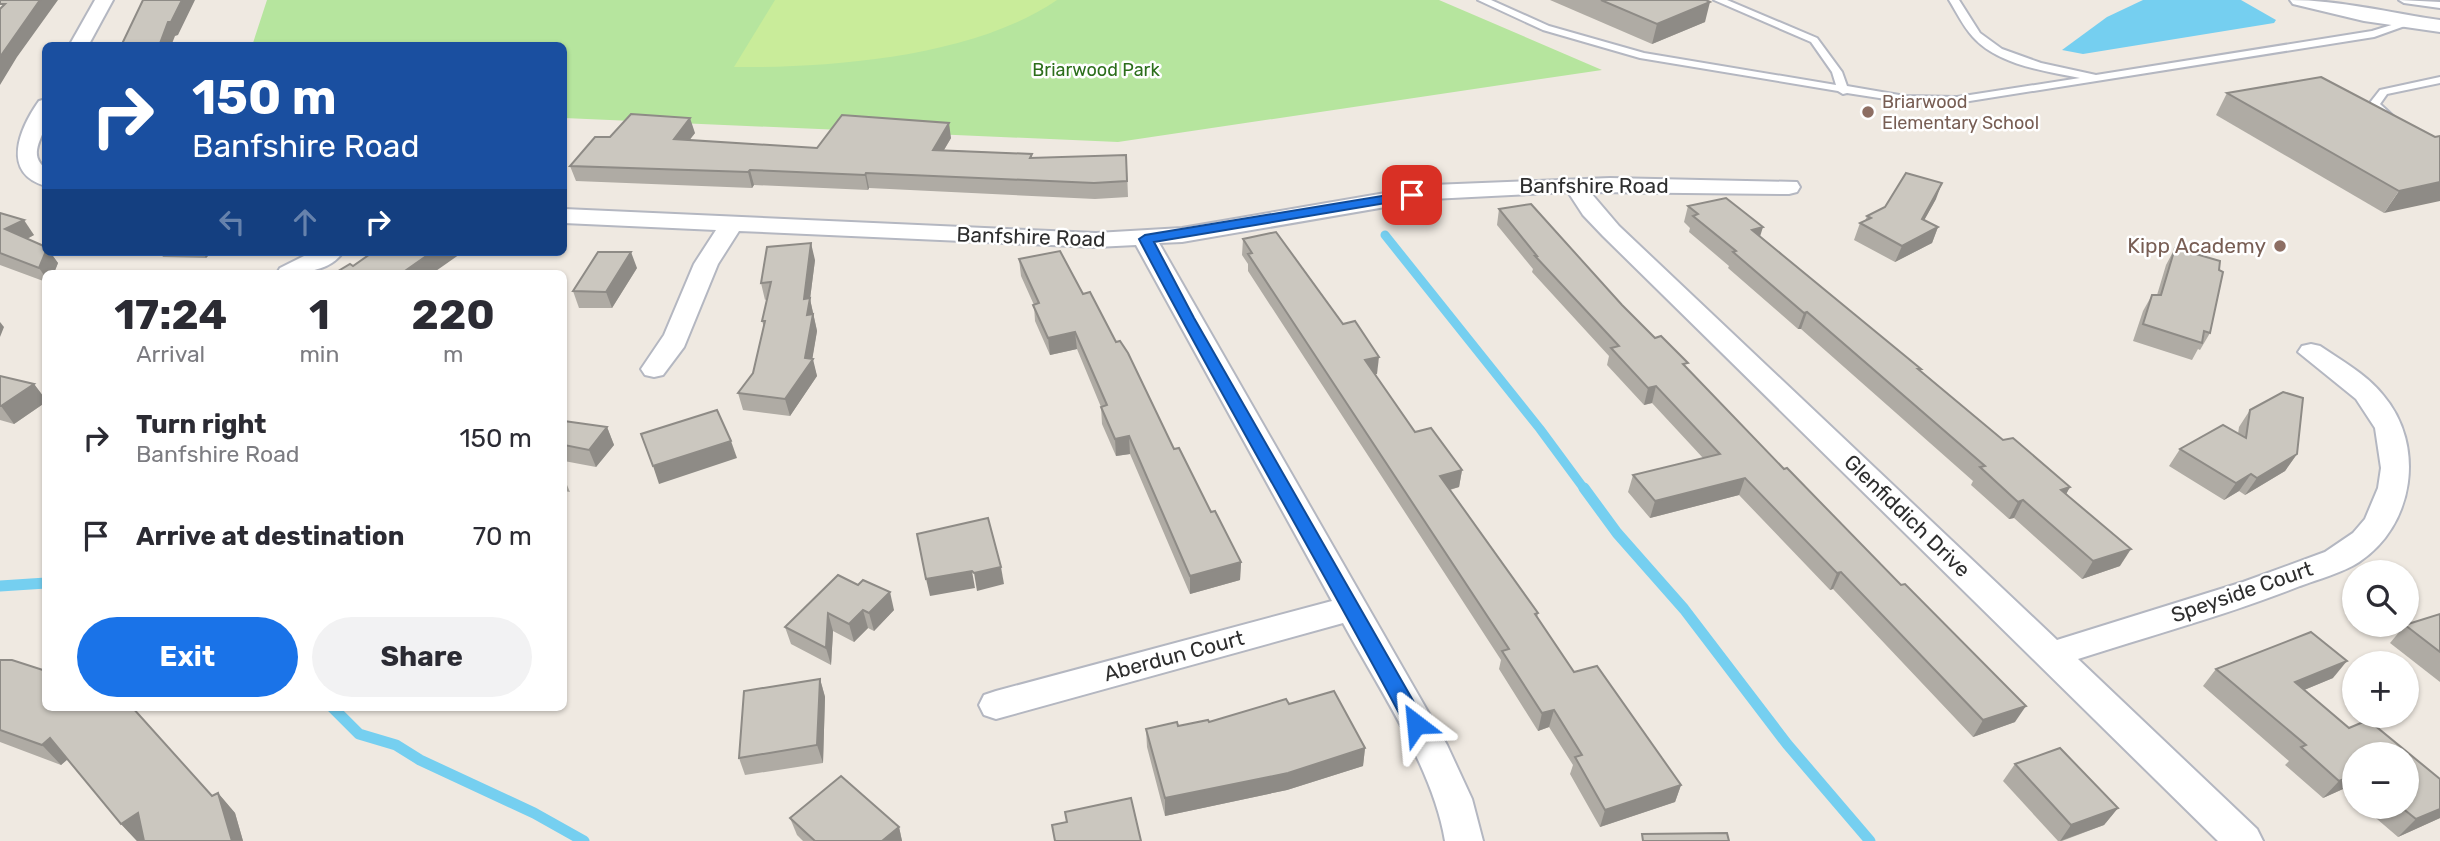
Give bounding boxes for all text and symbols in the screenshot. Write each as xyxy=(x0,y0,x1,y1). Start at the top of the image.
park label: Briarwood Park xyxy=(1032,59,1160,81)
text: 150 m xyxy=(192,68,337,126)
icon: right xyxy=(77,70,168,161)
place label: Briarwood Elementary School xyxy=(1882,91,2039,134)
marker: Briarwood Elementary School xyxy=(1860,104,1876,120)
text: Banfshire Road xyxy=(192,127,420,165)
pin xyxy=(1382,165,1442,225)
street label: Banfshire Road xyxy=(1519,173,1669,198)
icon: arrive xyxy=(1393,176,1431,214)
icon: left xyxy=(213,203,251,241)
icon: ahead xyxy=(286,203,324,241)
icon: right xyxy=(359,203,397,241)
street label: Banfshire Road xyxy=(956,221,1106,252)
place label: Kipp Academy xyxy=(2127,233,2266,258)
marker: Kipp Academy xyxy=(2272,238,2288,254)
text: 17:24 xyxy=(114,290,227,340)
text: 1 xyxy=(309,290,330,340)
text: 220 xyxy=(412,290,495,340)
text: Arrival xyxy=(136,340,205,368)
text: min xyxy=(299,340,339,368)
text: m xyxy=(443,340,463,368)
text: Turn right xyxy=(136,409,266,440)
icon: right xyxy=(77,419,115,457)
text: 150 m xyxy=(459,423,532,454)
text: Banfshire Road xyxy=(136,440,300,468)
street label: Glenfiddich Drive xyxy=(1839,449,1976,582)
icon: arrive xyxy=(77,517,115,555)
text: Arrive at destination xyxy=(136,521,404,552)
text: 70 m xyxy=(473,521,532,552)
street label: Speyside Court xyxy=(2168,556,2316,627)
map controls xyxy=(2342,560,2419,819)
button: search xyxy=(2342,560,2419,637)
button: Exit xyxy=(77,617,298,697)
button: Share xyxy=(312,617,532,697)
street label: Aberdun Court xyxy=(1101,625,1247,686)
button: + xyxy=(2342,651,2419,728)
position arrow xyxy=(1379,687,1453,761)
button: − xyxy=(2342,742,2419,819)

